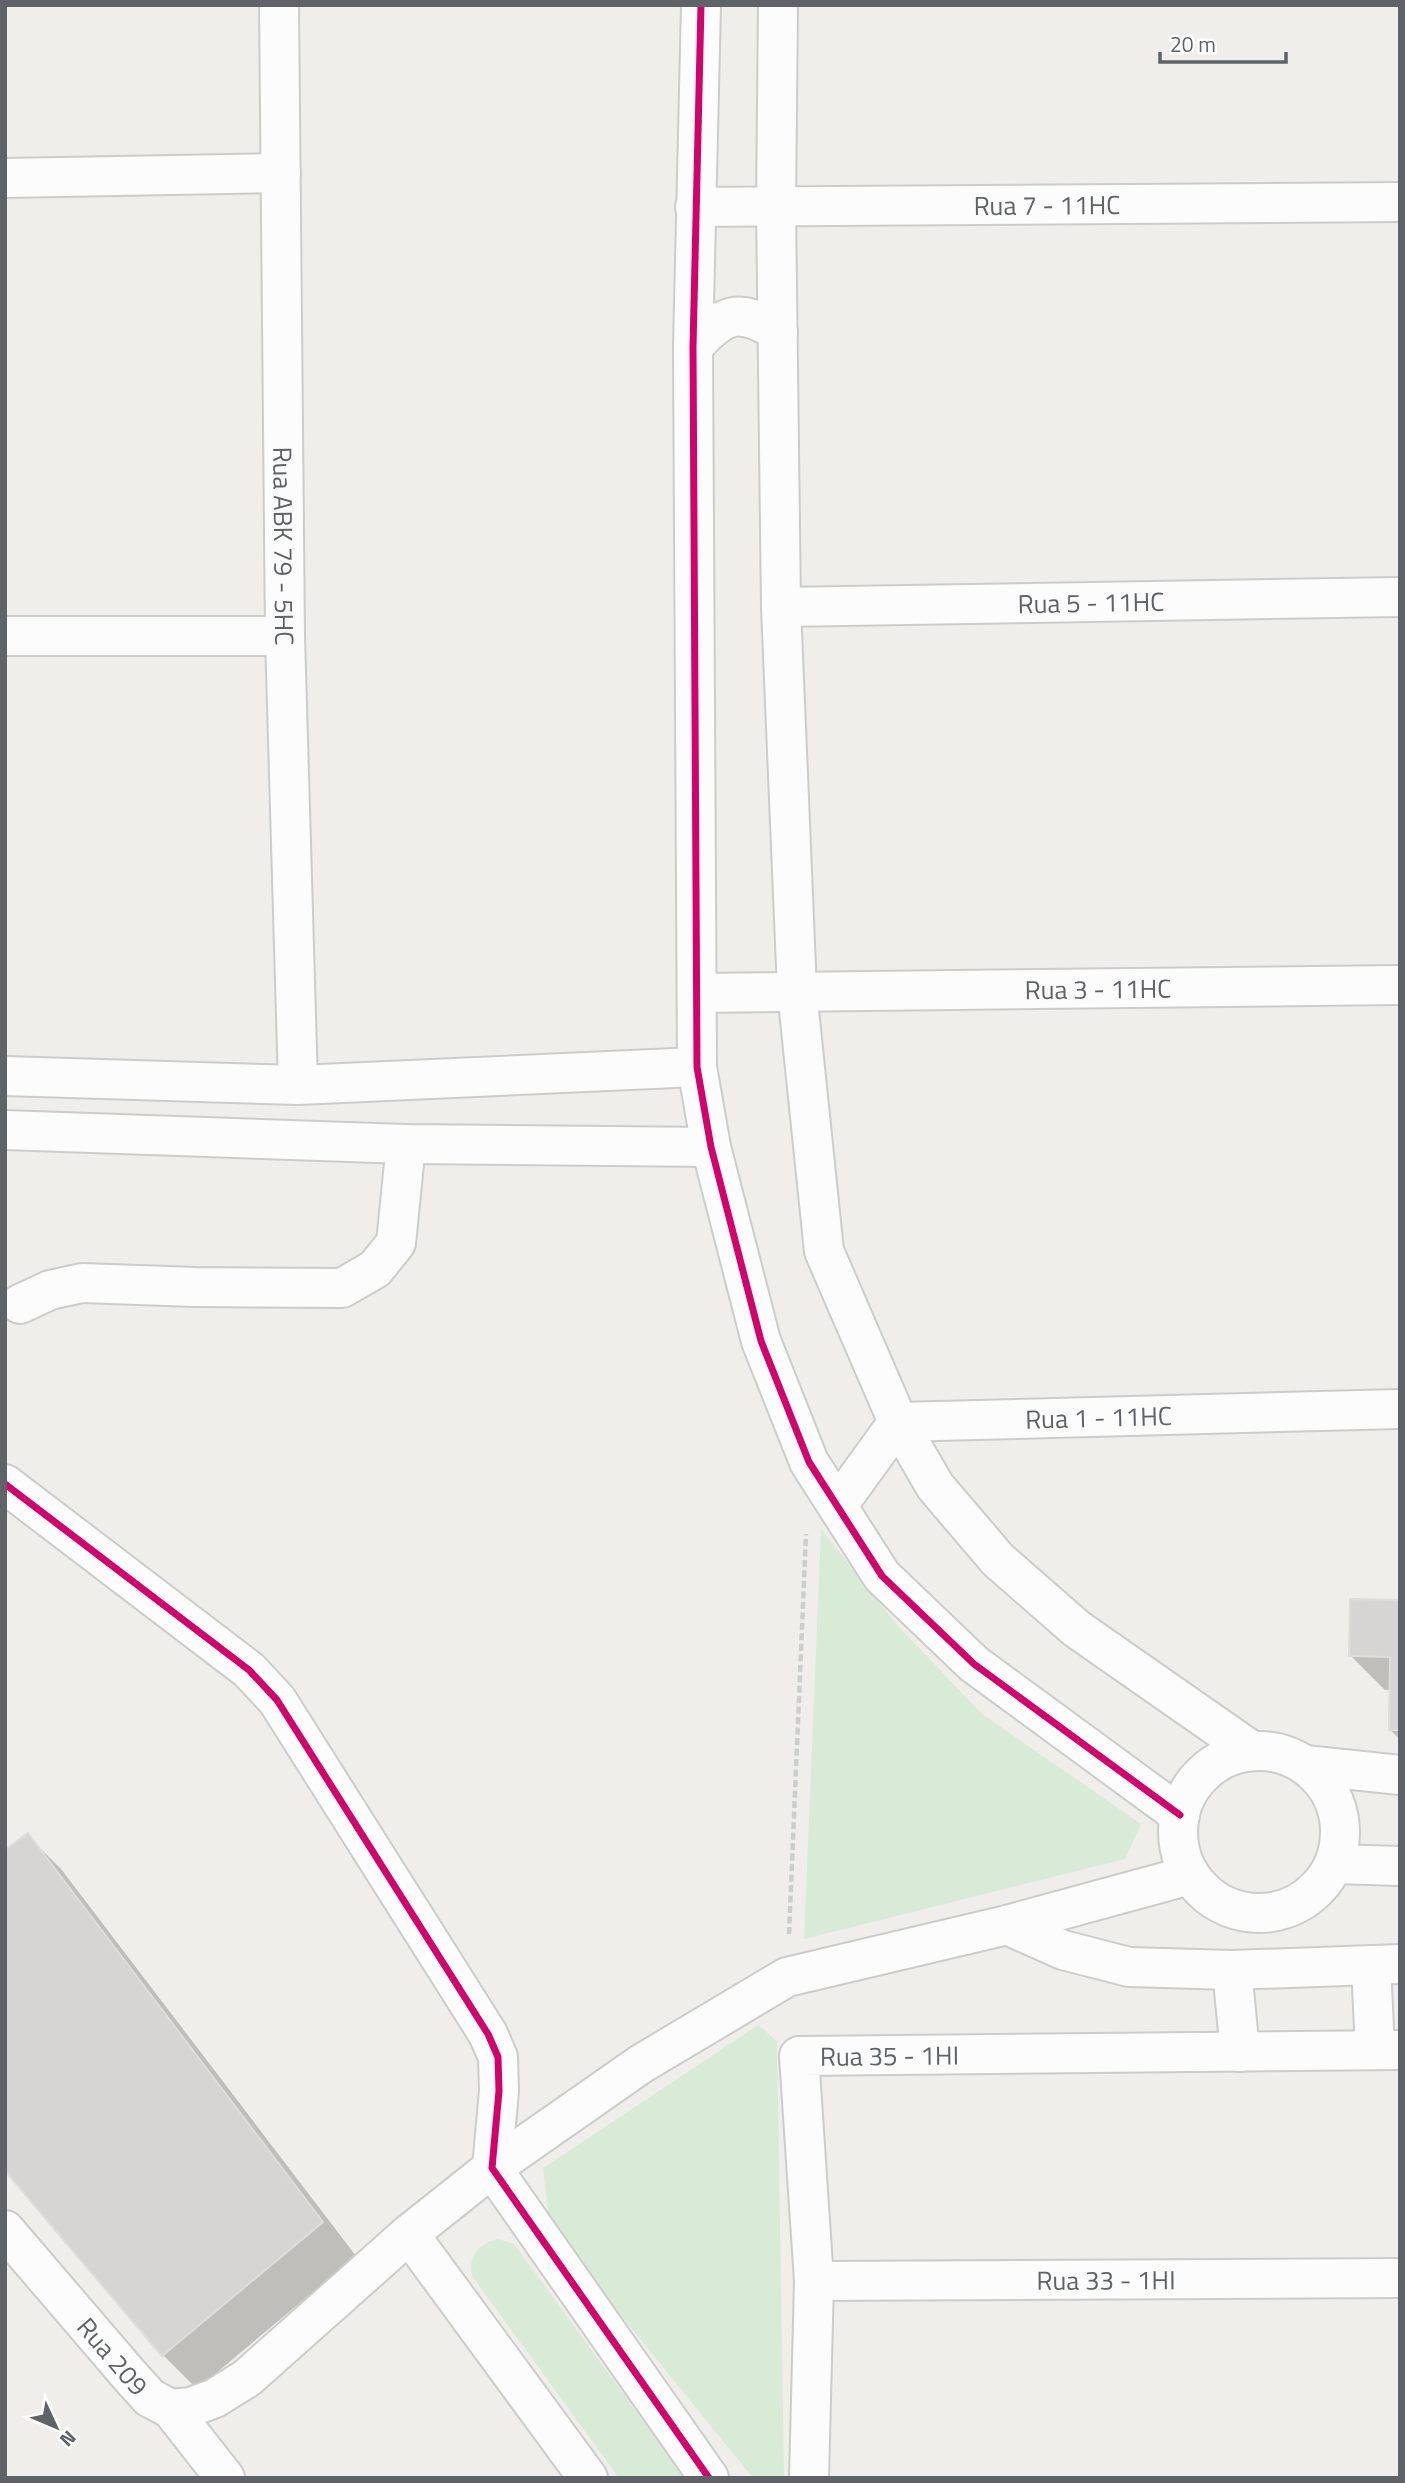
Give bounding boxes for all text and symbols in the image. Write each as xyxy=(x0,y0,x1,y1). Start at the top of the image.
scale bar xyxy=(1160,21,1286,65)
text: 20 m xyxy=(1170,28,1216,60)
street label: Rua 7 - 11HC xyxy=(973,184,1121,225)
street label: Rua ABK 79 - 5HC xyxy=(264,446,305,646)
street label: Rua 5 - 11HC xyxy=(1017,581,1165,623)
street label: Rua 3 - 11HC xyxy=(1024,968,1172,1009)
street label: Rua 1 - 11HC xyxy=(1025,1395,1172,1438)
street label: Rua 35 - 1HI xyxy=(820,2035,959,2075)
street label: Rua 33 - 1HI xyxy=(1036,2260,1176,2299)
street label: Rua 209 xyxy=(68,2308,158,2404)
north arrow xyxy=(21,2392,91,2462)
text: N xyxy=(54,2424,84,2454)

